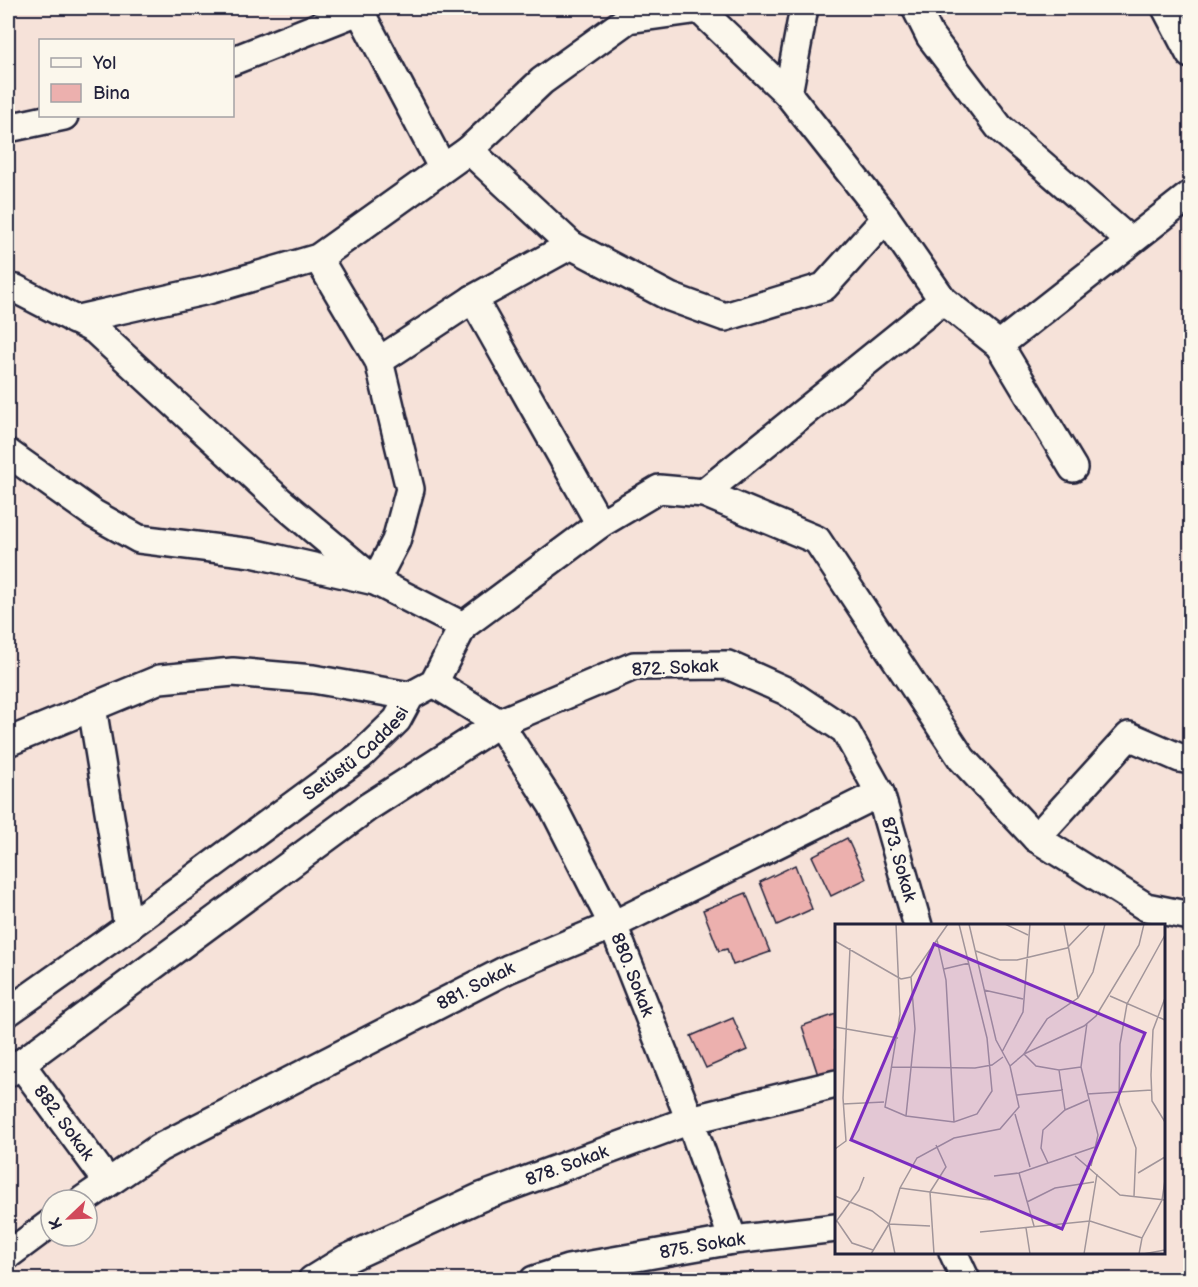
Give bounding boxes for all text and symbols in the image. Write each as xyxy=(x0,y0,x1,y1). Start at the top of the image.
legend xyxy=(39,39,234,117)
text: Yol xyxy=(92,53,116,74)
text: Bina xyxy=(93,83,130,104)
street label: 872. Sokak xyxy=(631,655,719,681)
street label: Setüstü Caddesi xyxy=(299,703,413,805)
street label: 873. Sokak xyxy=(877,814,921,904)
inset map xyxy=(835,924,1165,1254)
street label: 880. Sokak xyxy=(607,930,659,1020)
street label: 881. Sokak xyxy=(433,957,518,1014)
street label: 882. Sokak xyxy=(29,1081,99,1164)
street label: 878. Sokak xyxy=(523,1141,611,1190)
north arrow xyxy=(39,1188,99,1248)
text: K xyxy=(46,1214,67,1232)
street label: 875. Sokak xyxy=(658,1228,746,1263)

